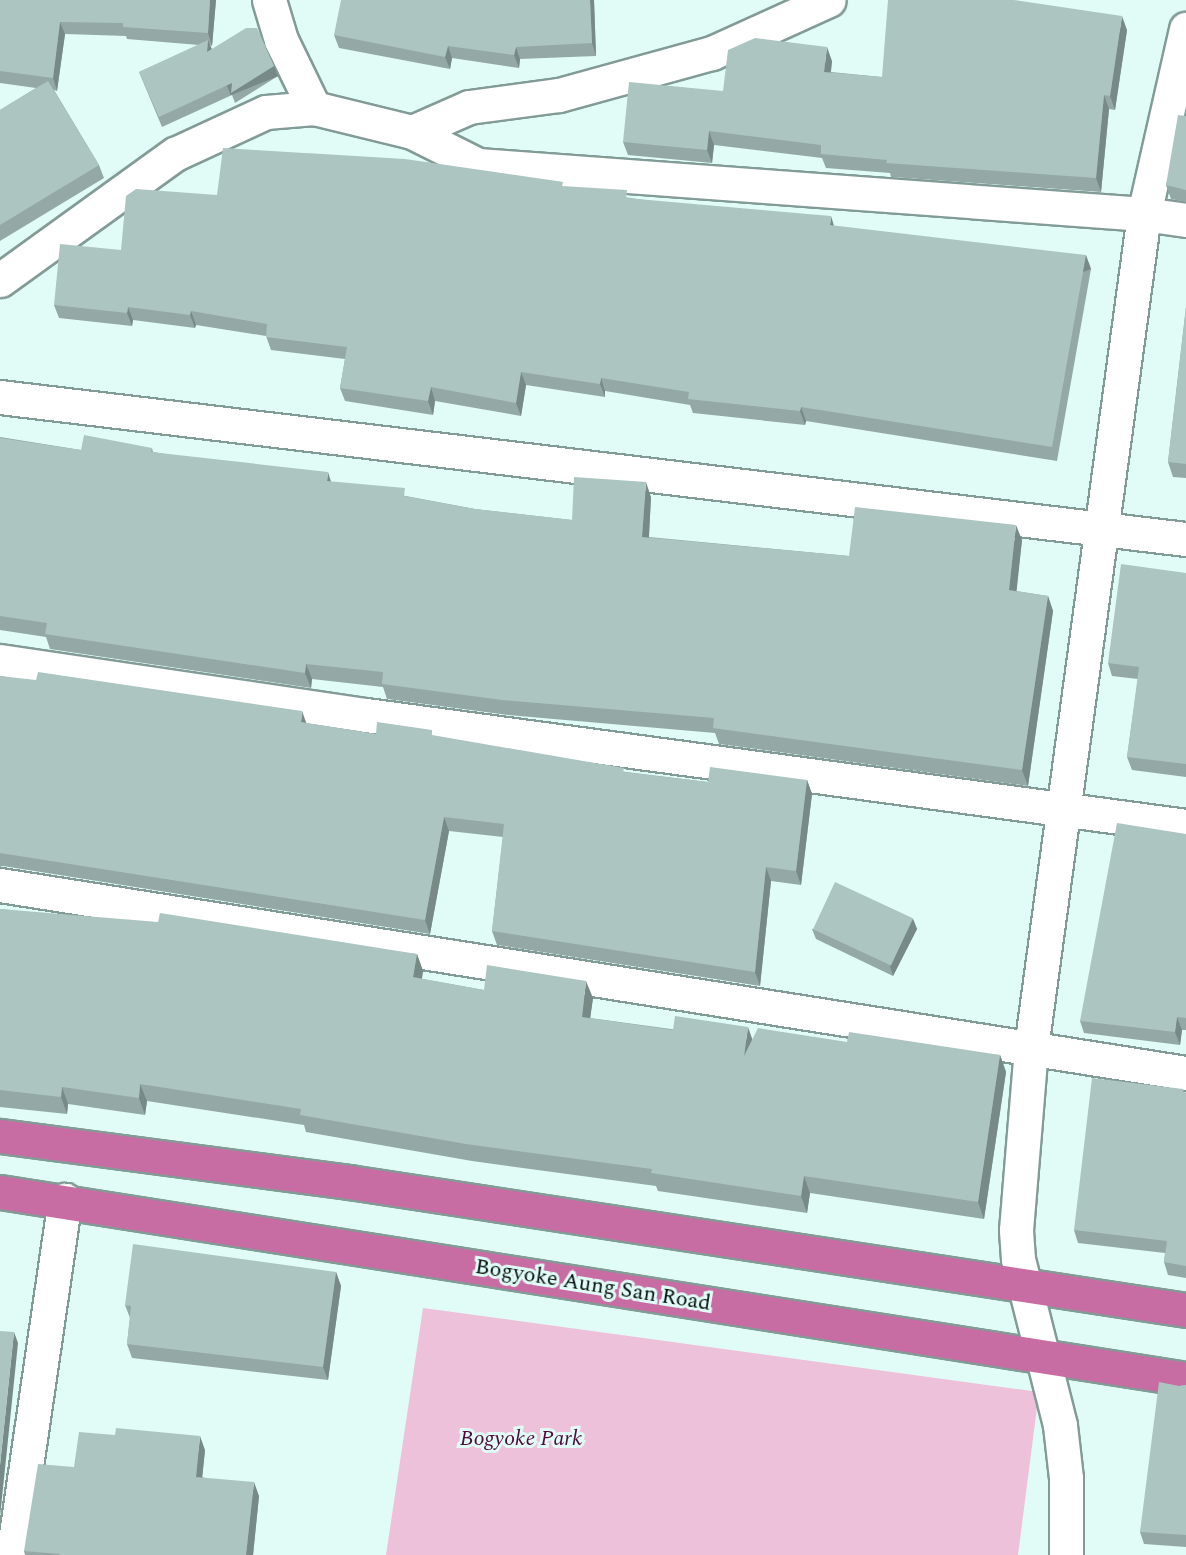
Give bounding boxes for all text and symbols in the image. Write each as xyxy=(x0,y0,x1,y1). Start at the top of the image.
street label: Bogyoke Aung San Road xyxy=(473,1253,713,1317)
park label: Bogyoke Park xyxy=(460,1426,582,1452)

